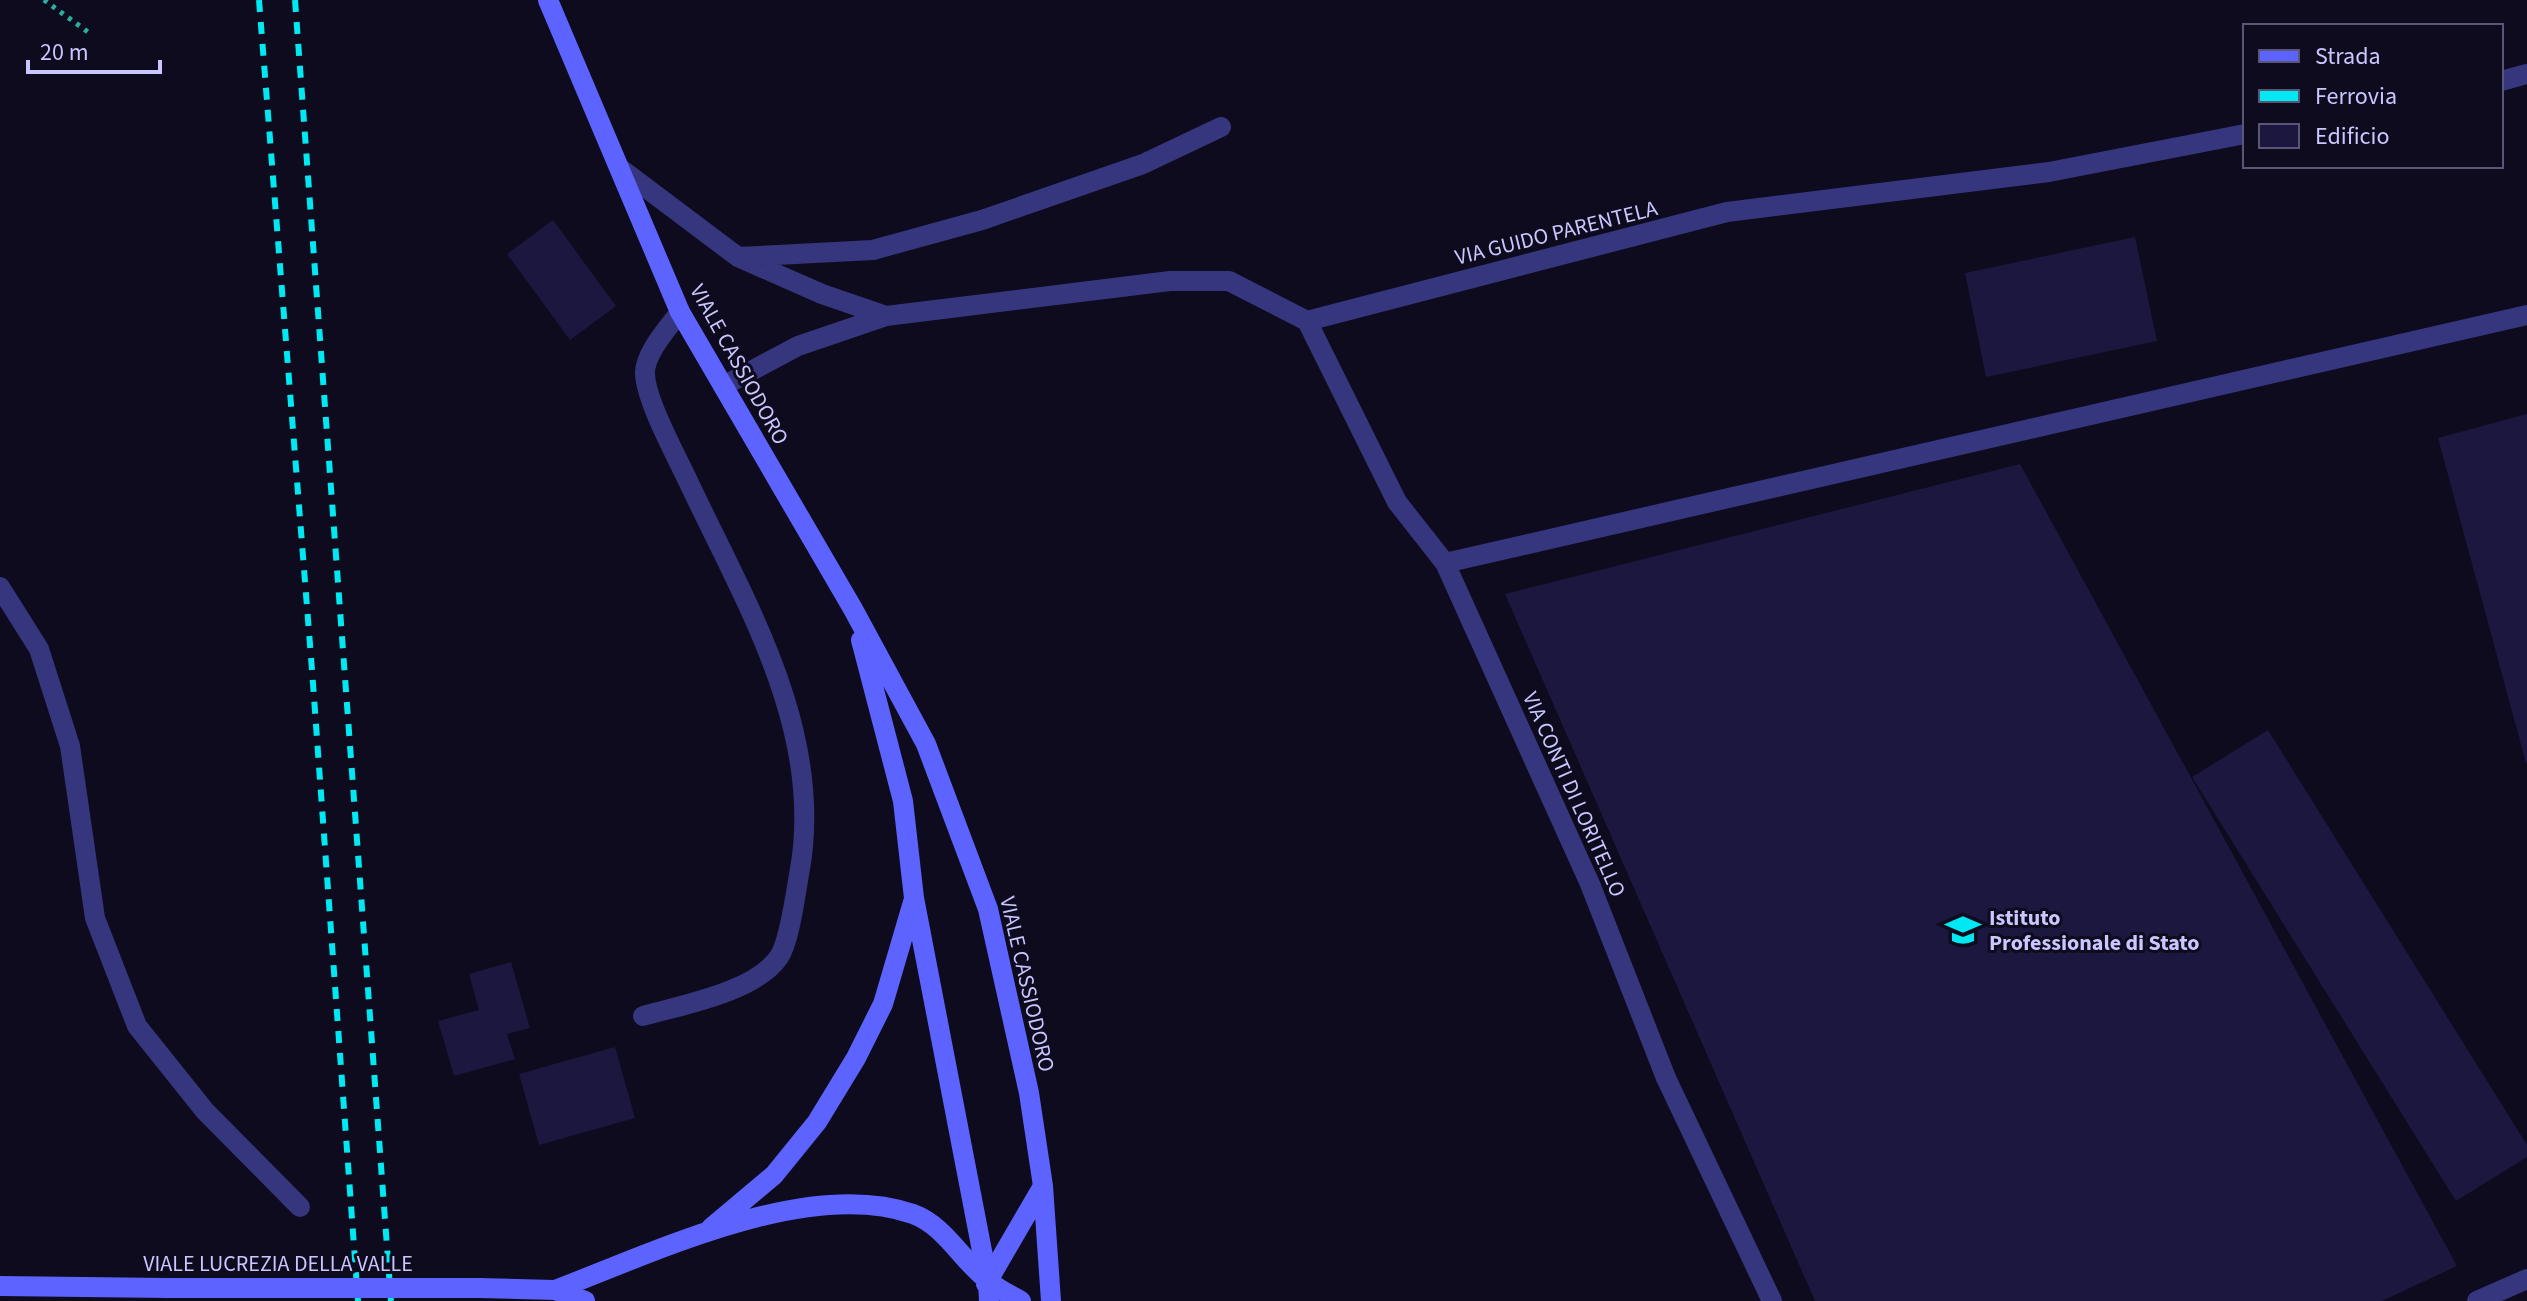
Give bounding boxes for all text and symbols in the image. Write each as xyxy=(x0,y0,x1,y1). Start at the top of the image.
scale bar xyxy=(28,24,160,74)
legend xyxy=(2243,24,2503,168)
text: 20 m xyxy=(40,35,89,70)
text: Strada xyxy=(2315,39,2381,74)
text: Ferrovia xyxy=(2315,79,2397,114)
text: Edificio xyxy=(2315,119,2389,154)
street label: VIA GUIDO PARENTELA xyxy=(1452,192,1661,274)
street label: VIALE CASSIODORO xyxy=(682,278,797,451)
street label: VIA CONTI DI LORITELLO xyxy=(1514,687,1634,902)
street label: VIALE CASSIODORO xyxy=(991,893,1063,1075)
place label: Istituto Professionale di Stato xyxy=(1989,902,2200,959)
school or university icon: Istituto Professionale di Stato xyxy=(1944,911,1982,949)
street label: VIALE LUCREZIA DELLA VALLE xyxy=(143,1248,413,1280)

